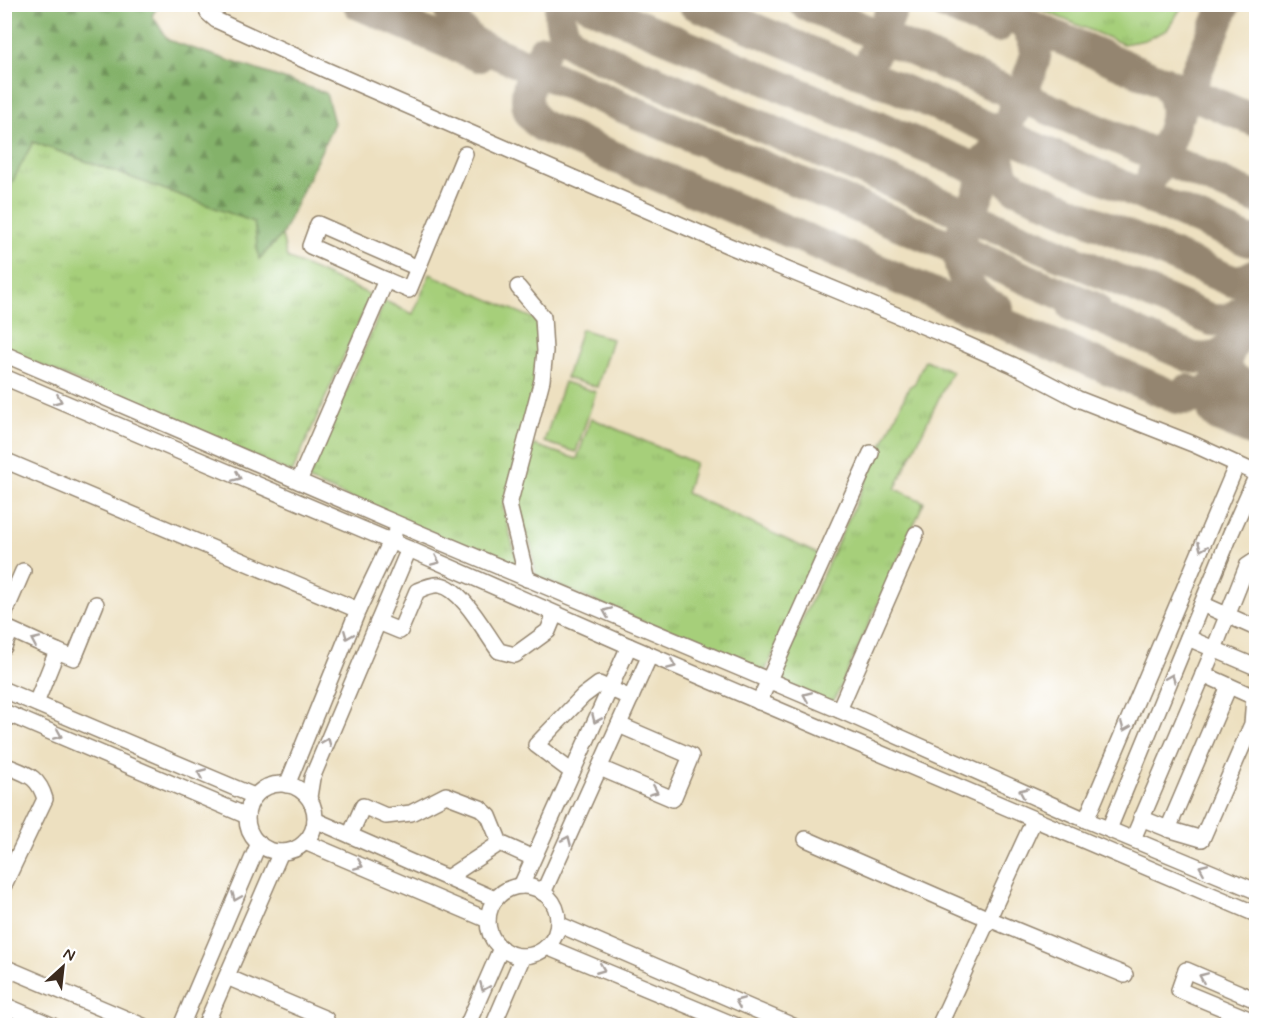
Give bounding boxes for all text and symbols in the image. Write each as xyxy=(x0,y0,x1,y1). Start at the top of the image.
one-way arrow xyxy=(52,393,63,405)
one-way arrow xyxy=(231,470,242,482)
one-way arrow xyxy=(1197,541,1209,552)
one-way arrow xyxy=(430,554,441,566)
one-way arrow xyxy=(603,608,614,620)
one-way arrow xyxy=(343,629,355,640)
one-way arrow xyxy=(31,637,42,649)
one-way arrow xyxy=(666,658,677,670)
one-way arrow xyxy=(1164,673,1176,684)
one-way arrow xyxy=(802,691,813,703)
one-way arrow xyxy=(591,712,603,723)
one-way arrow xyxy=(1121,720,1133,731)
one-way arrow xyxy=(52,728,63,740)
one-way arrow xyxy=(320,737,332,748)
one-way arrow xyxy=(196,768,207,780)
one-way arrow xyxy=(647,783,658,795)
one-way arrow xyxy=(1019,787,1030,799)
one-way arrow xyxy=(560,835,572,846)
one-way arrow xyxy=(352,858,363,870)
one-way arrow xyxy=(1198,863,1209,875)
one-way arrow xyxy=(231,890,243,901)
north arrow xyxy=(33,937,93,997)
text: N xyxy=(60,943,79,967)
one-way arrow xyxy=(594,962,605,974)
one-way arrow xyxy=(1198,972,1209,984)
one-way arrow xyxy=(479,980,491,991)
one-way arrow xyxy=(734,997,745,1009)

